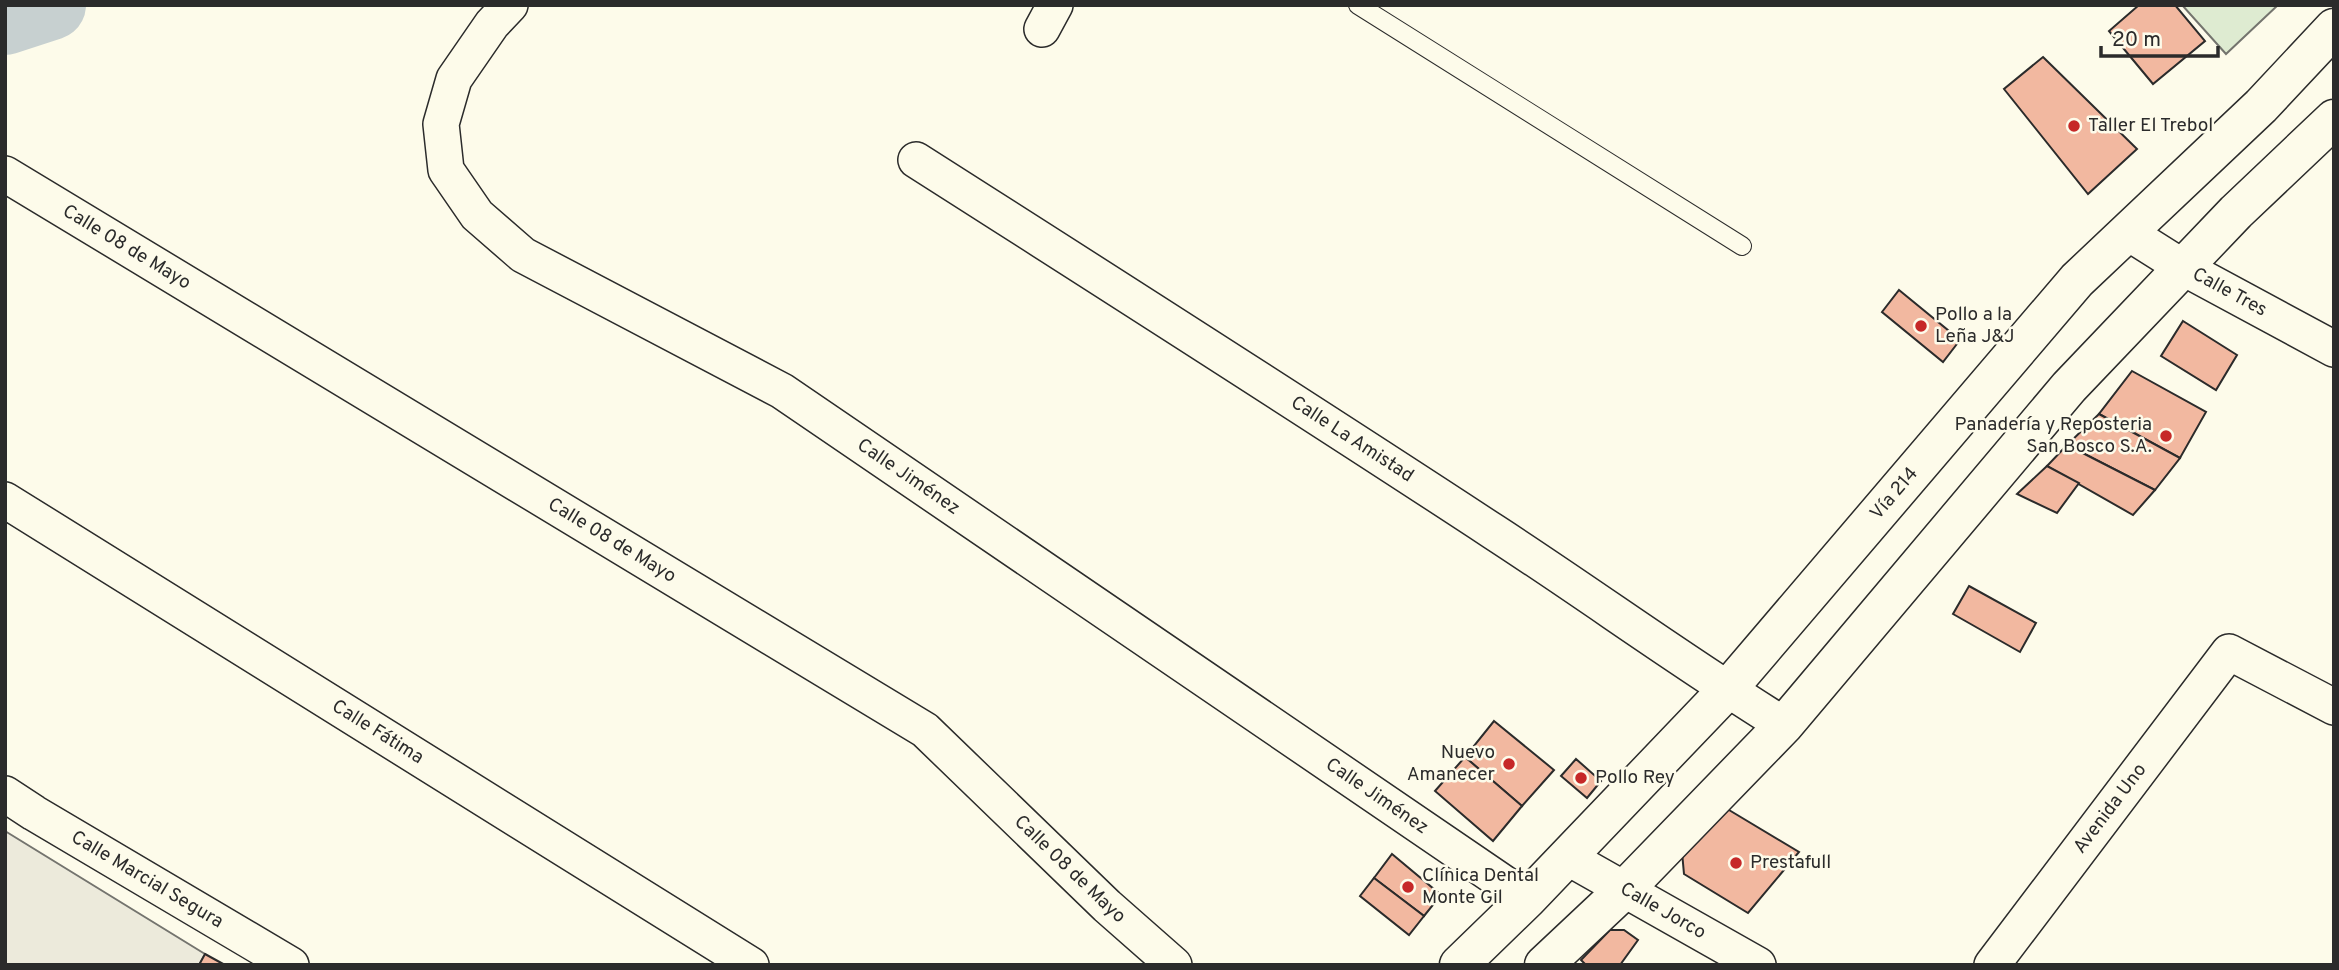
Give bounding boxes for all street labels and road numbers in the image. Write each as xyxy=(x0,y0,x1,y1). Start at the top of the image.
street label: Calle 08 de Mayo xyxy=(58,199,195,295)
street label: Calle Tres xyxy=(2188,263,2271,322)
street label: Calle La Amistad xyxy=(1286,391,1418,488)
street label: Calle Jiménez xyxy=(852,433,964,521)
street label: Vía 214 xyxy=(1865,462,1924,525)
street label: Calle 08 de Mayo xyxy=(543,493,680,589)
street label: Calle Fátima xyxy=(327,695,428,770)
street label: Calle Jiménez xyxy=(1321,753,1433,840)
street label: Avenida Uno xyxy=(2068,759,2152,859)
street label: Calle 08 de Mayo xyxy=(1009,810,1131,929)
street label: Calle Marcial Segura xyxy=(67,826,228,934)
street label: Calle Jorco xyxy=(1615,877,1710,945)

